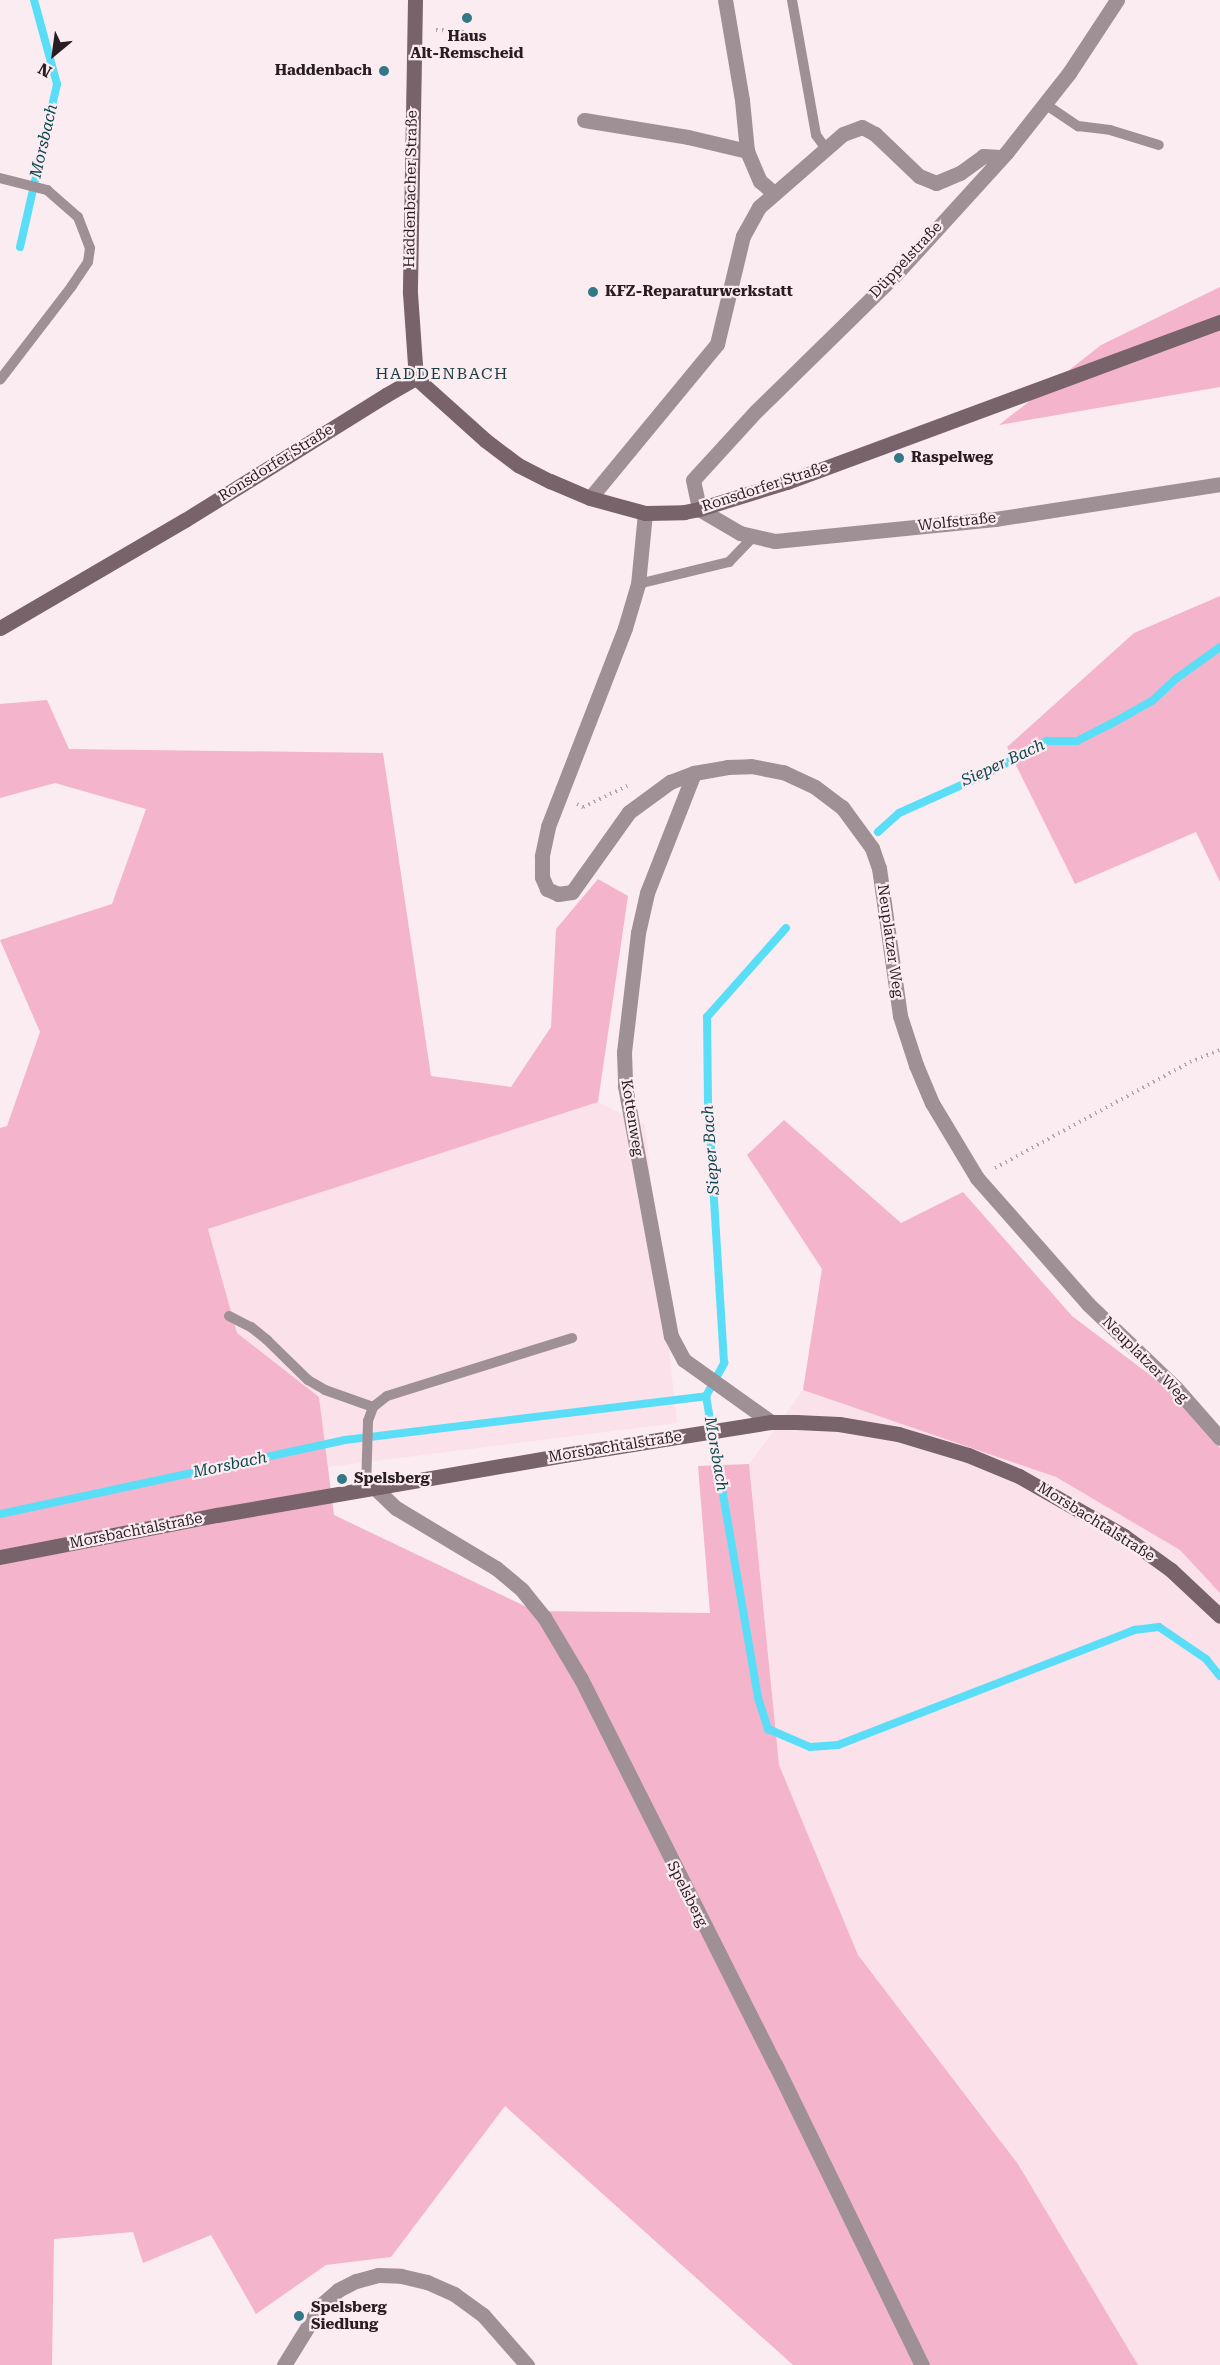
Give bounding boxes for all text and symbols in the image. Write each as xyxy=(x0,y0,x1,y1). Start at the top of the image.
marker: Haus Alt-Remscheid xyxy=(460,11,474,25)
north arrow xyxy=(24,24,84,84)
place label: Haus Alt-Remscheid xyxy=(410,27,524,62)
text: N xyxy=(35,59,55,81)
place label: Haddenbach xyxy=(275,62,372,80)
marker: Haddenbach xyxy=(377,64,391,78)
water label: Morsbach xyxy=(26,102,62,180)
street label: Haddenbacher Straße xyxy=(401,110,421,268)
street label: Düppelstraße xyxy=(866,218,946,302)
place label: KFZ-Reparaturwerkstatt xyxy=(605,283,793,301)
marker: KFZ-Reparaturwerkstatt xyxy=(586,285,600,299)
district label: HADDENBACH xyxy=(375,364,509,384)
street label: Ronsdorfer Straße xyxy=(215,420,337,506)
place label: Raspelweg xyxy=(911,449,993,467)
marker: Raspelweg xyxy=(892,451,906,465)
street label: Ronsdorfer Straße xyxy=(700,458,830,516)
street label: Wolfstraße xyxy=(917,509,997,535)
water label: Sieper Bach xyxy=(958,735,1048,791)
street label: Neuplatzer Weg xyxy=(873,883,907,999)
street label: Kottenweg xyxy=(617,1078,647,1158)
water label: Sieper Bach xyxy=(698,1105,724,1195)
street label: Neuplatzer Weg xyxy=(1098,1313,1192,1407)
water label: Morsbach xyxy=(700,1415,732,1493)
street label: Morsbachtalstraße xyxy=(547,1428,683,1466)
water label: Morsbach xyxy=(191,1448,269,1482)
place label: Spelsberg xyxy=(354,1470,430,1488)
marker: Spelsberg xyxy=(335,1472,349,1486)
street label: Morsbachtalstraße xyxy=(1034,1479,1158,1565)
street label: Morsbachtalstraße xyxy=(68,1509,204,1553)
street label: Spelsberg xyxy=(663,1858,711,1930)
place label: Spelsberg Siedlung xyxy=(311,2298,387,2333)
marker: Spelsberg Siedlung xyxy=(292,2309,306,2323)

